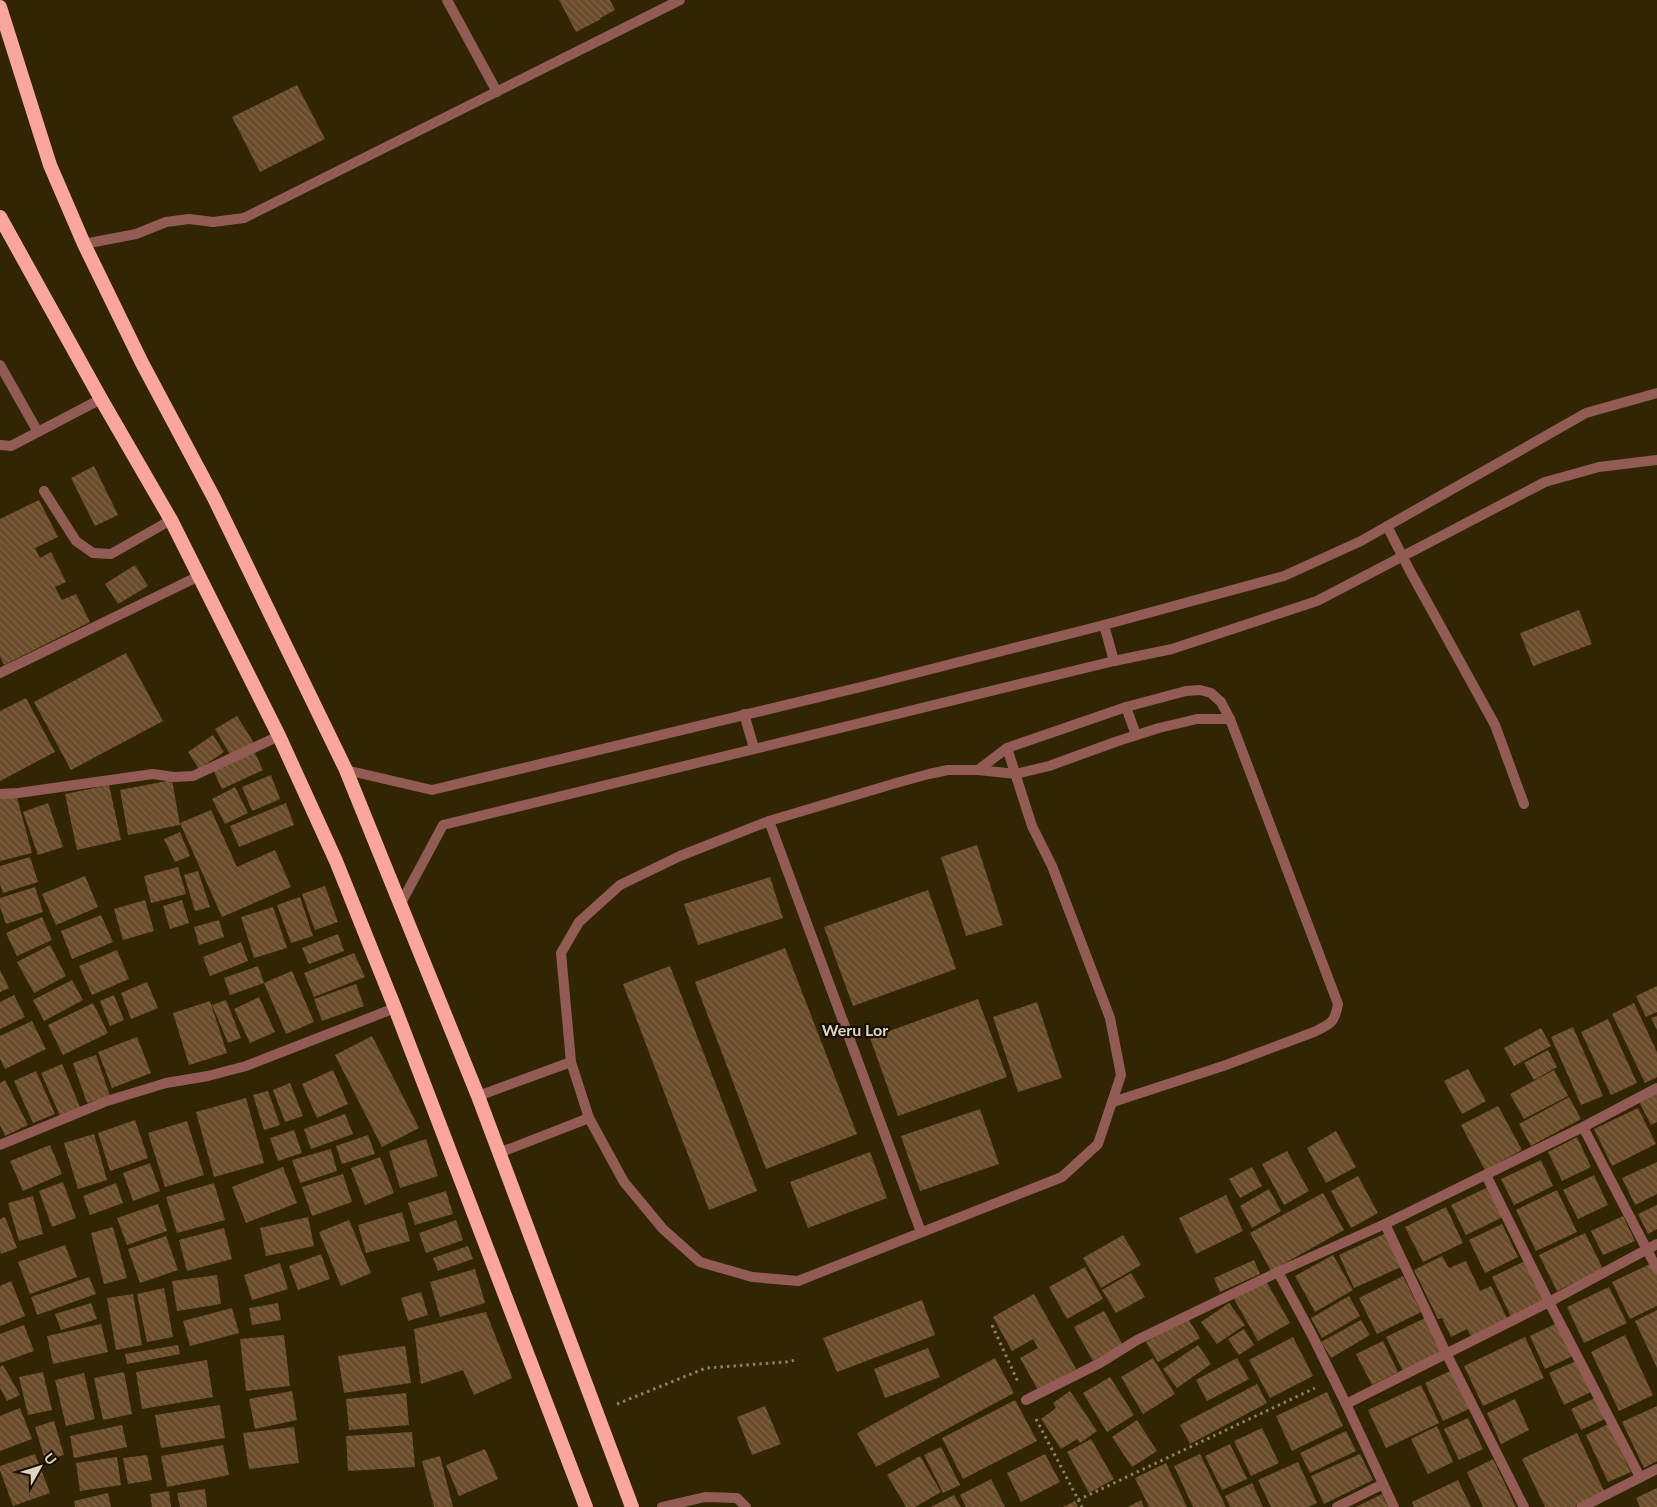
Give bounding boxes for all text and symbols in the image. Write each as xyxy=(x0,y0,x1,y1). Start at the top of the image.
district label: Weru Lor xyxy=(822,1020,888,1039)
north arrow xyxy=(15,1442,65,1492)
text: U xyxy=(41,1449,60,1468)

